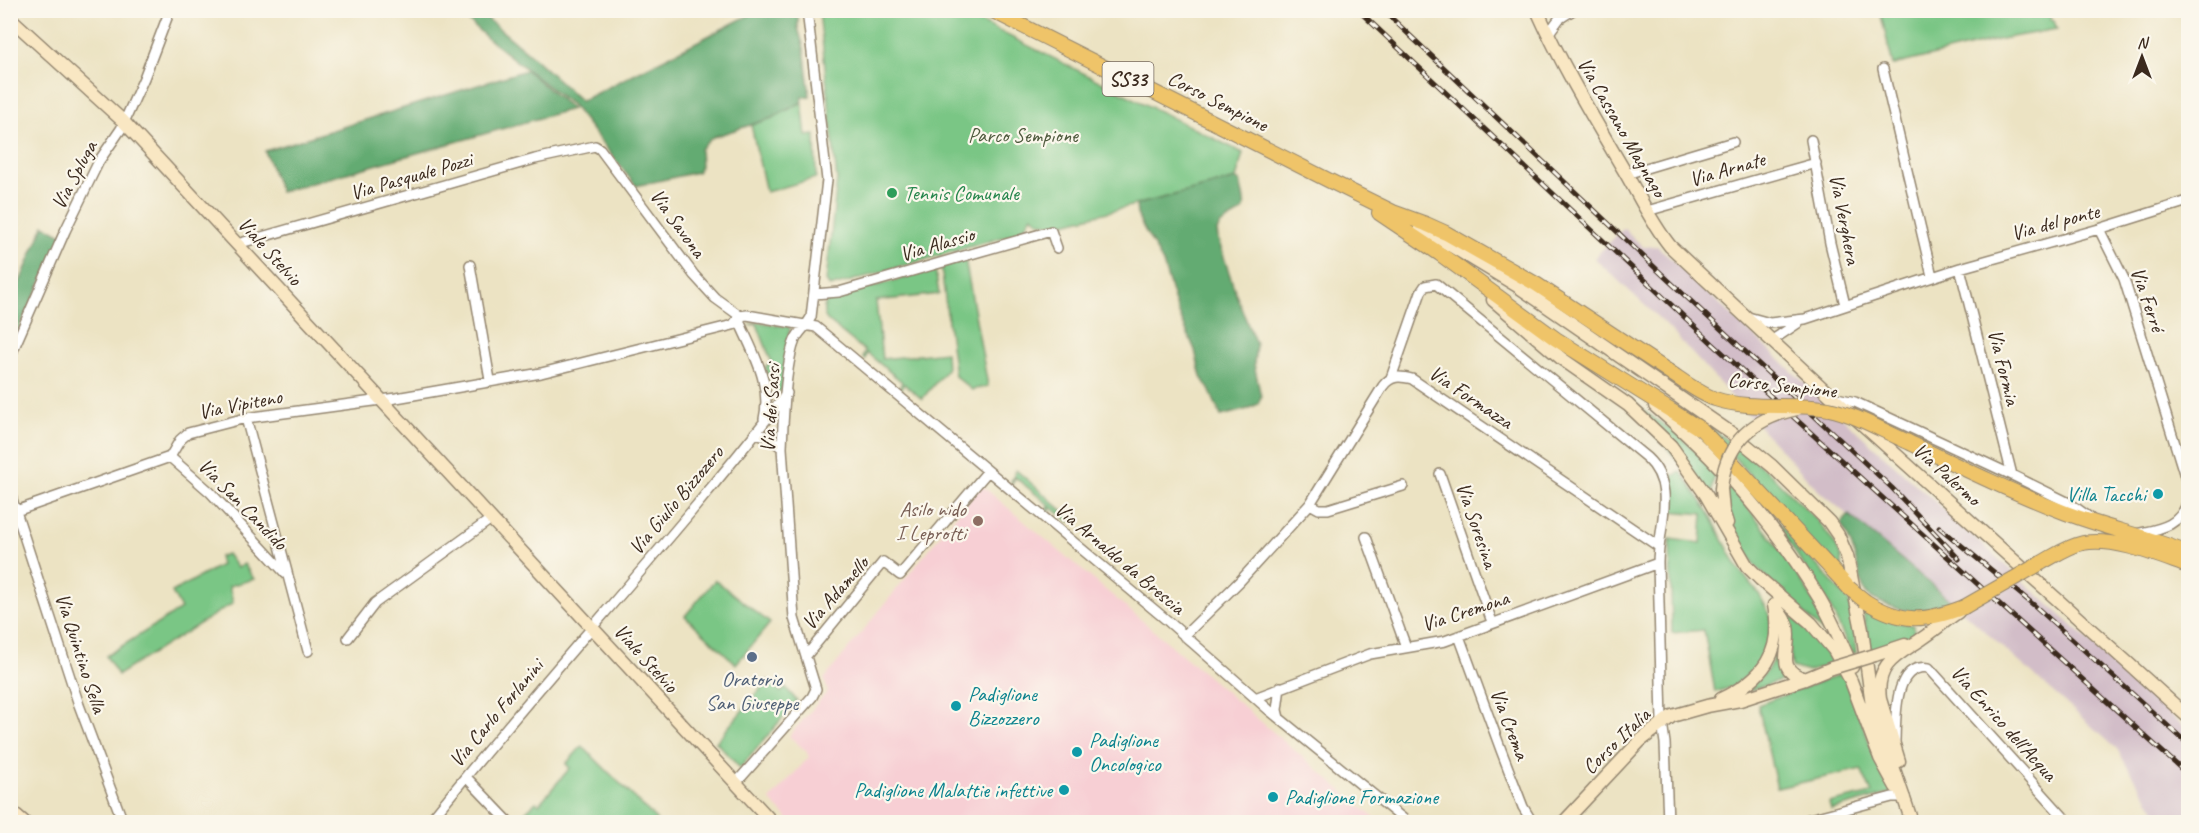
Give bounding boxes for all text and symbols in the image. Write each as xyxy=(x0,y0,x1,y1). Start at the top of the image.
north arrow xyxy=(2112,27,2172,87)
text: N xyxy=(2137,33,2150,53)
street label: Via Cassano Magnago xyxy=(1572,53,1674,204)
road number: SS33 xyxy=(1102,62,1154,96)
street label: Corso Sempione xyxy=(1164,65,1273,138)
park label: Parco Sempione xyxy=(968,122,1079,148)
street label: Via Spluga xyxy=(45,135,104,214)
street label: Via Pasquale Pozzi xyxy=(347,145,478,206)
street label: Via Arnate xyxy=(1686,145,1770,192)
street label: Via Verghera xyxy=(1824,172,1867,268)
place label: Tennis Comunale xyxy=(904,180,1020,206)
street label: Via Savona xyxy=(644,183,713,264)
marker: Tennis Comunale xyxy=(885,186,899,200)
street label: Via del ponte xyxy=(2008,197,2103,246)
street label: Viale Stelvio xyxy=(232,211,309,292)
street label: Via Alassio xyxy=(897,220,980,267)
street label: Via Ferré xyxy=(2125,263,2172,338)
street label: Via Formia xyxy=(1982,326,2026,409)
street label: Via dei Sassi xyxy=(754,360,786,453)
street label: Via Formazza xyxy=(1424,360,1519,435)
street label: Corso Sempione xyxy=(1726,366,1839,404)
street label: Via Vipiteno xyxy=(196,383,285,425)
street label: Via Palermo xyxy=(1908,437,1988,513)
street label: Via Giulio Bizzozero xyxy=(623,439,730,560)
street label: Via San Candido xyxy=(193,453,294,556)
street label: Via Soresina xyxy=(1450,479,1505,574)
place label: Villa Tacchi xyxy=(2066,481,2149,507)
marker: Villa Tacchi xyxy=(2151,487,2165,501)
place label: Asilo nido I Leprotti xyxy=(896,496,969,546)
street label: Via Arnaldo da Brescia xyxy=(1050,496,1192,621)
marker: Asilo nido I Leprotti xyxy=(971,514,985,528)
street label: Via Adamello xyxy=(796,549,876,635)
street label: Via Cremona xyxy=(1418,584,1513,637)
street label: Via Quintino Sella xyxy=(49,590,113,718)
street label: Viale Stelvio xyxy=(608,618,685,699)
marker: Oratorio San Giuseppe xyxy=(745,650,759,664)
street label: Via Carlo Forlanini xyxy=(443,651,551,772)
street label: Via Enrico dell'Acqua xyxy=(1945,660,2064,787)
place label: Oratorio San Giuseppe xyxy=(706,666,799,716)
place label: Padiglione Bizzozzero xyxy=(968,681,1040,731)
street label: Via Crema xyxy=(1485,685,1536,765)
marker: Padiglione Bizzozzero xyxy=(949,699,963,713)
street label: Corso Italia xyxy=(1577,701,1657,780)
place label: Padiglione Oncologico xyxy=(1089,727,1162,777)
marker: Padiglione Oncologico xyxy=(1070,745,1084,759)
place label: Padiglione Malattie infettive xyxy=(854,777,1054,803)
marker: Padiglione Malattie infettive xyxy=(1057,783,1071,797)
place label: Padiglione Formazione xyxy=(1285,784,1440,810)
marker: Padiglione Formazione xyxy=(1266,790,1280,804)

